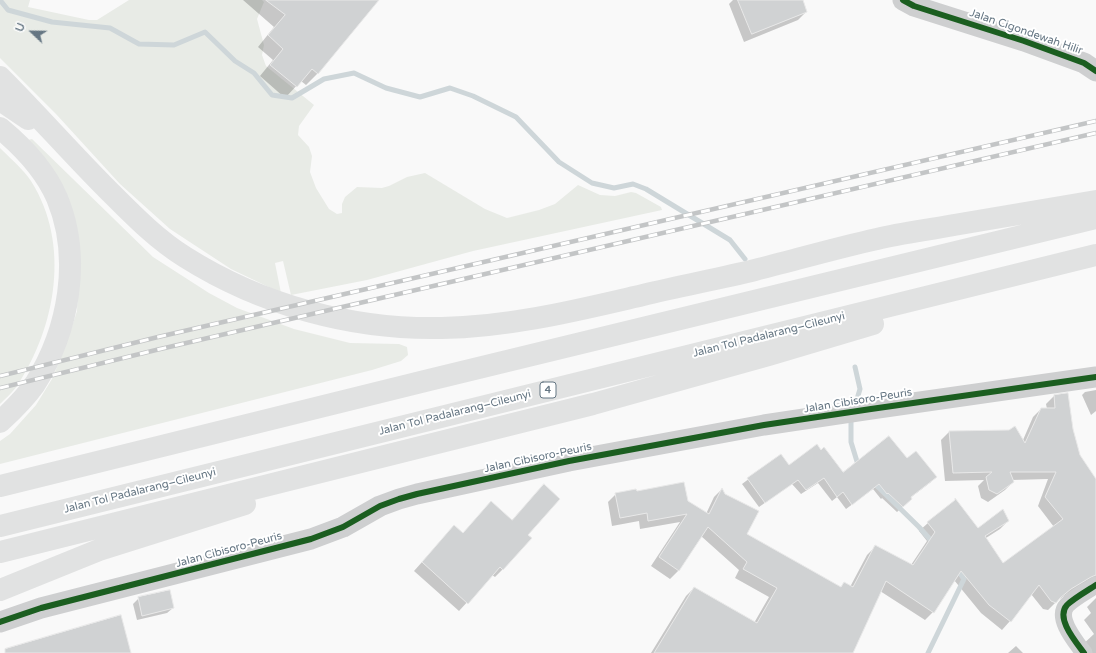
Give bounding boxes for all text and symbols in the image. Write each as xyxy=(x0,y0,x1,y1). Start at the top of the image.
street label: Jalan Cigondewah Hilir xyxy=(968,6,1084,58)
north arrow xyxy=(12,12,52,52)
text: U xyxy=(13,21,28,34)
street label: Jalan Tol Padalarang–Cileunyi xyxy=(692,310,846,360)
road number: 4 xyxy=(540,382,556,398)
street label: Jalan Cibisoro-Peuris xyxy=(803,386,913,416)
street label: Jalan Tol Padalarang–Cileunyi xyxy=(378,388,532,438)
street label: Jalan Cibisoro-Peuris xyxy=(483,440,593,476)
street label: Jalan Tol Padalarang–Cileunyi xyxy=(63,466,217,516)
street label: Jalan Cibisoro-Peuris xyxy=(174,529,284,571)

